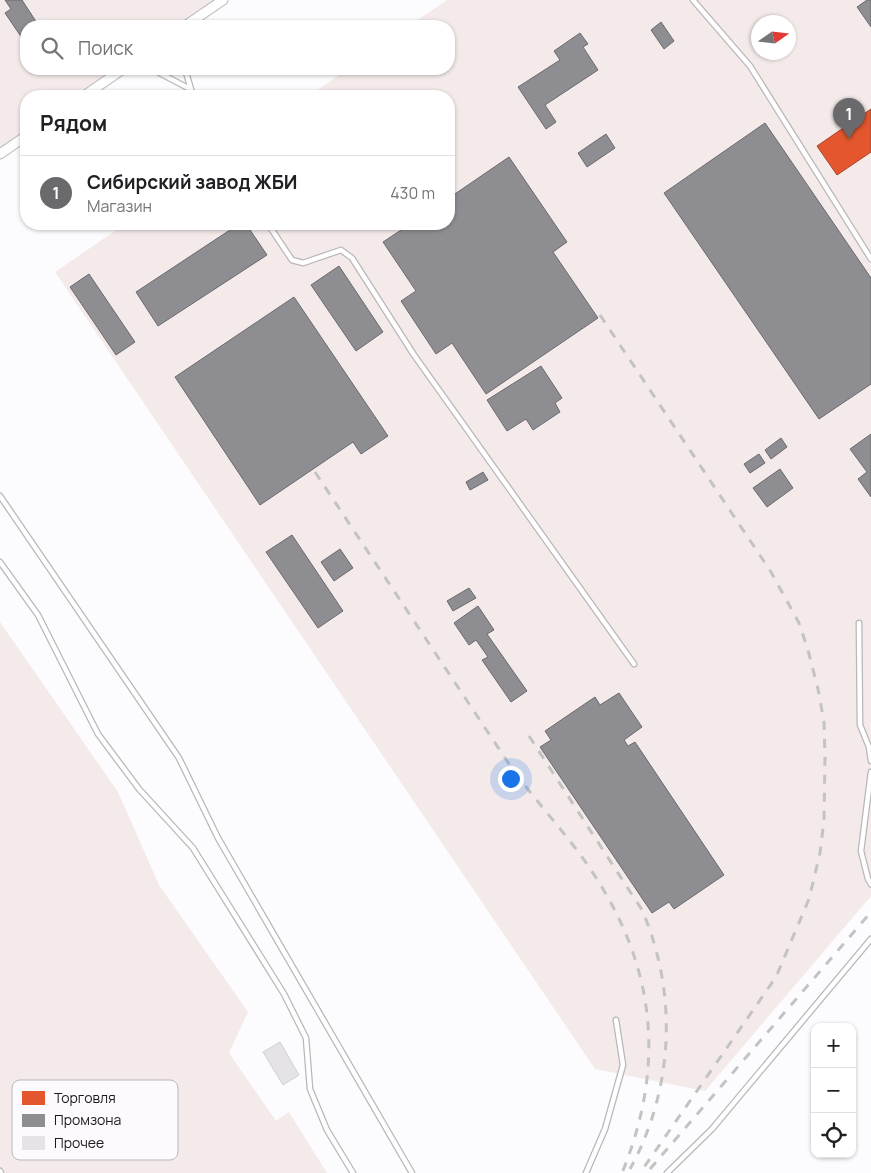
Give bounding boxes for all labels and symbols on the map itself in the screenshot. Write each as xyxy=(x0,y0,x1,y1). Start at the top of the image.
north arrow xyxy=(751,15,796,60)
pin: 1 xyxy=(833,98,865,139)
your location xyxy=(498,766,524,792)
legend xyxy=(12,1080,178,1160)
text: Торговля xyxy=(54,1088,116,1107)
text: Промзона xyxy=(54,1110,121,1129)
text: Прочее xyxy=(54,1133,104,1152)

